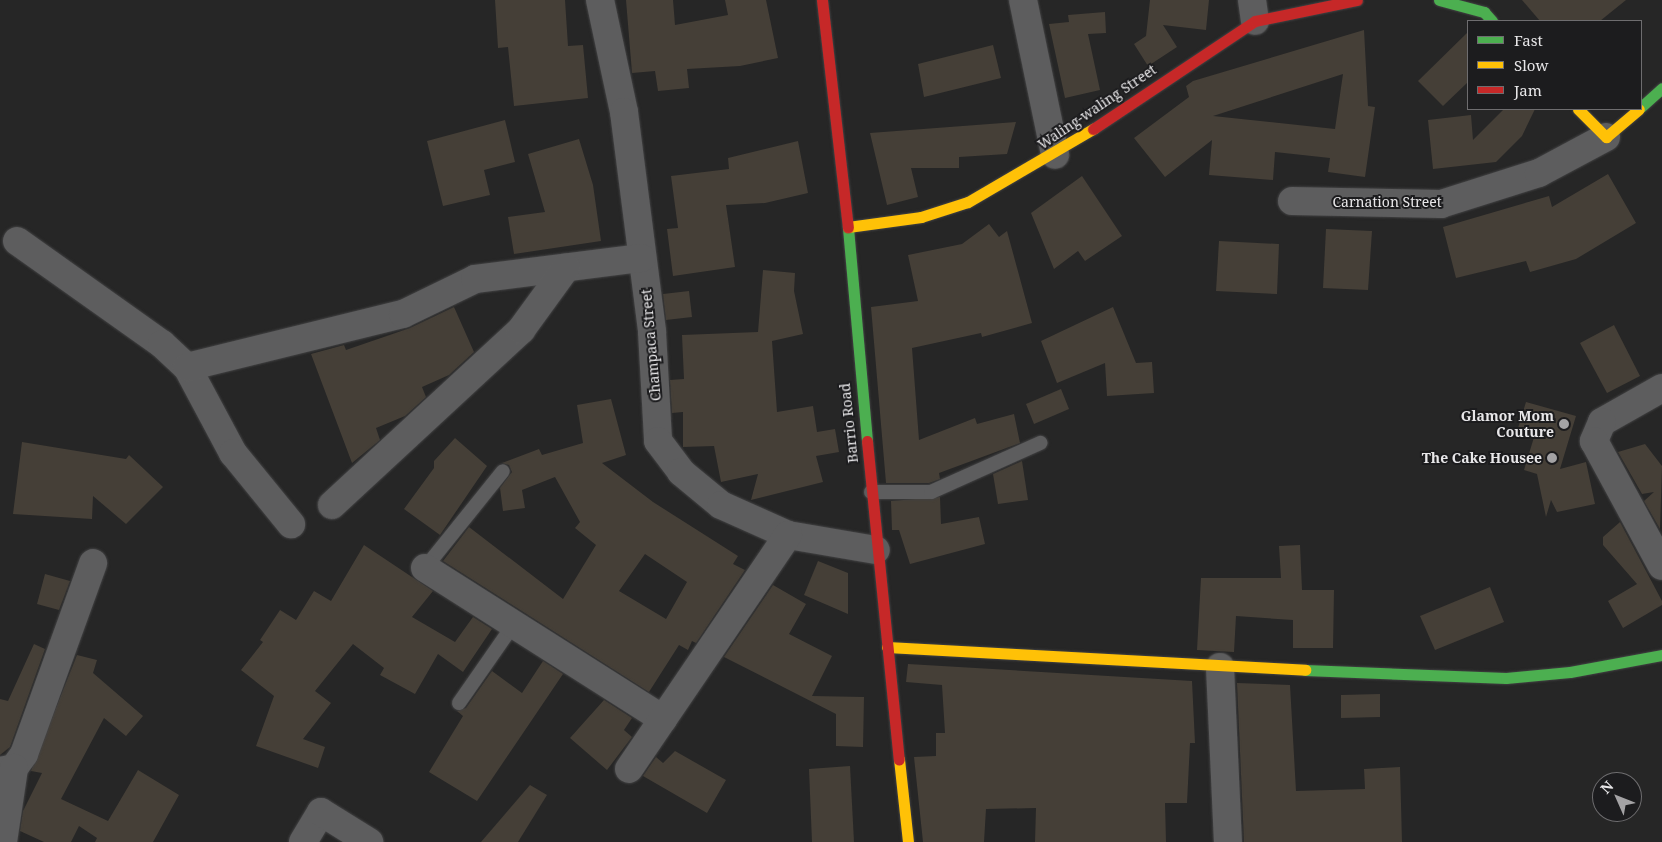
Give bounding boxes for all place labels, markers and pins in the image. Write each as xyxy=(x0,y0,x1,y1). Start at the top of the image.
place label: Glamor Mom Couture xyxy=(1461,408,1554,441)
marker: Glamor Mom Couture xyxy=(1558,418,1570,430)
place label: The Cake Housee xyxy=(1422,450,1542,466)
marker: The Cake Housee xyxy=(1546,452,1558,464)

